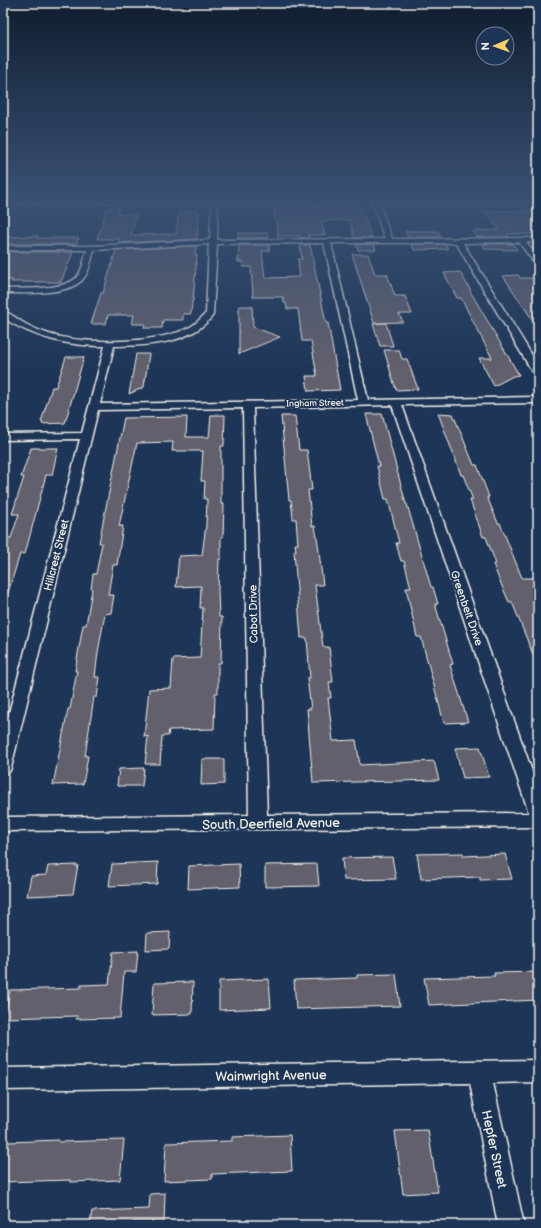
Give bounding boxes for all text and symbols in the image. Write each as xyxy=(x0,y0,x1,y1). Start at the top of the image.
north arrow xyxy=(475,26,515,66)
text: N xyxy=(479,42,492,51)
street label: Ingham Street xyxy=(286,397,344,410)
street label: Hillcrest Street xyxy=(41,517,72,592)
street label: Greenbelt Drive xyxy=(448,569,486,648)
street label: Cabot Drive xyxy=(246,584,261,643)
street label: South Deerfield Avenue xyxy=(202,815,340,833)
street label: Wainwright Avenue xyxy=(215,1067,327,1085)
street label: Hepfer Street xyxy=(478,1109,510,1190)

